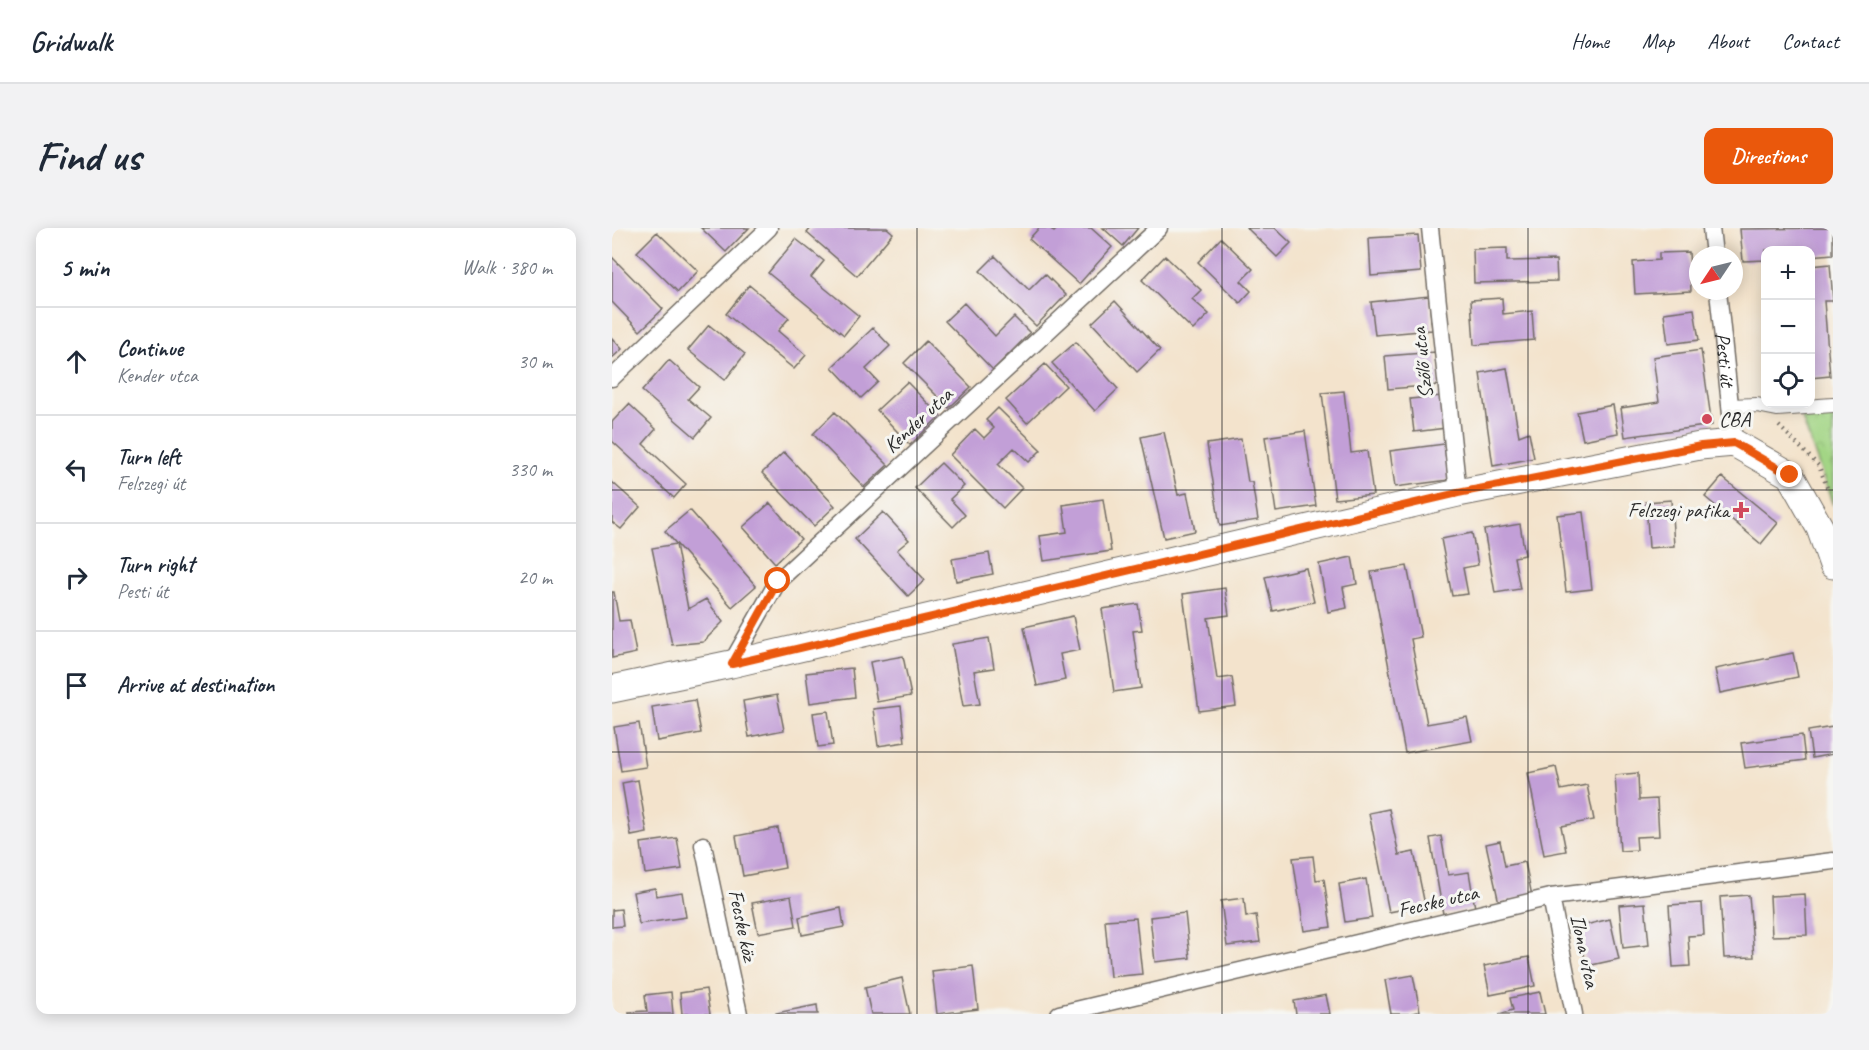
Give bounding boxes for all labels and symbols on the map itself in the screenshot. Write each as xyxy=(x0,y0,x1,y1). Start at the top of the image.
north arrow xyxy=(1689,246,1743,300)
street label: Szőlő utca xyxy=(1405,325,1439,400)
street label: Pesti út xyxy=(1709,331,1741,390)
street label: Kender utca xyxy=(878,380,959,458)
place label: CBA xyxy=(1719,406,1752,432)
marker: CBA xyxy=(1700,412,1714,426)
route end xyxy=(1776,461,1802,487)
place label: Felszegi patika xyxy=(1628,497,1731,523)
marker: Felszegi patika xyxy=(1734,503,1748,517)
route start xyxy=(764,567,790,593)
street label: Fecske utca xyxy=(1395,879,1482,923)
street label: Fecske köz xyxy=(723,887,764,965)
street label: Ilona utca xyxy=(1565,912,1606,992)

